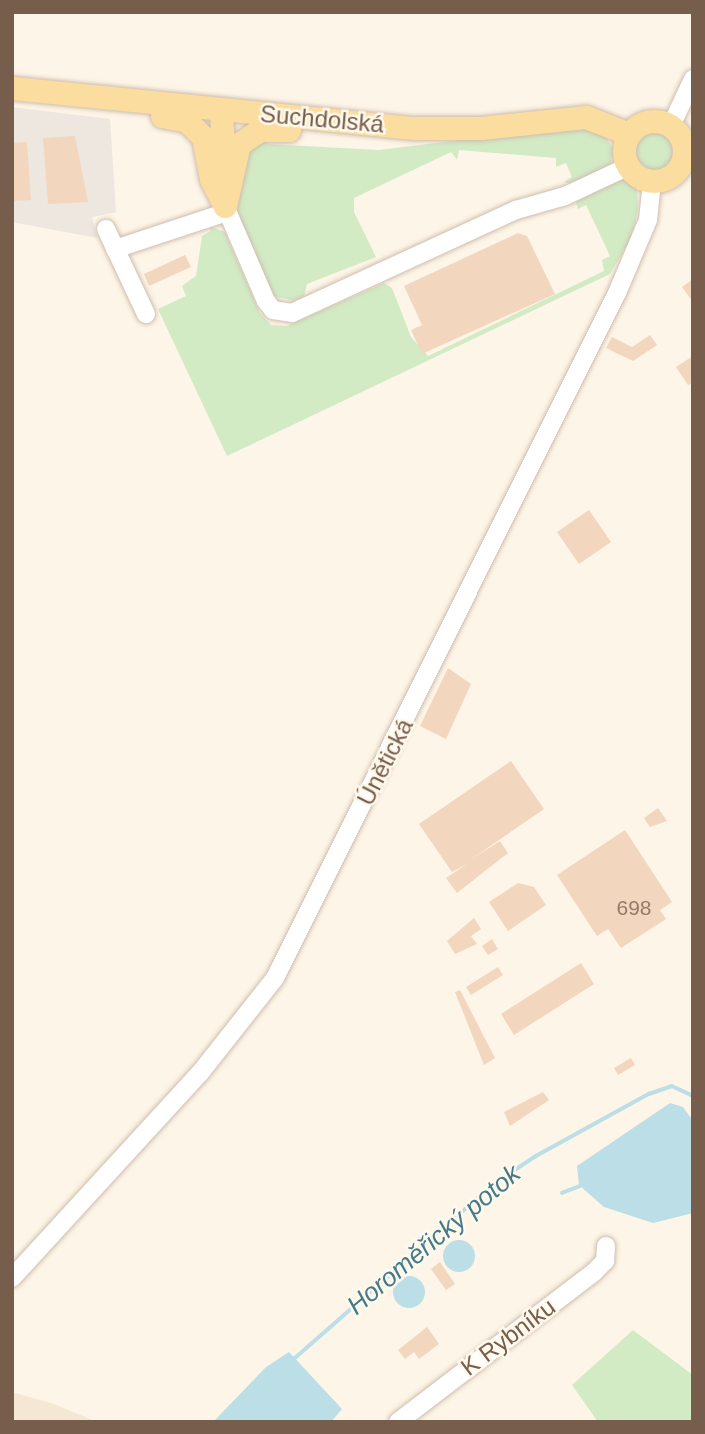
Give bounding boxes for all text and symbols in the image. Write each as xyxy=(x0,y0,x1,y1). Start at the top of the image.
street label: Suchdolská xyxy=(259,99,385,139)
street label: Únětická xyxy=(351,714,419,810)
house number: 698 xyxy=(616,895,652,921)
water label: Horoměřický potok xyxy=(341,1158,527,1322)
street label: K Rybníku xyxy=(455,1292,561,1382)

